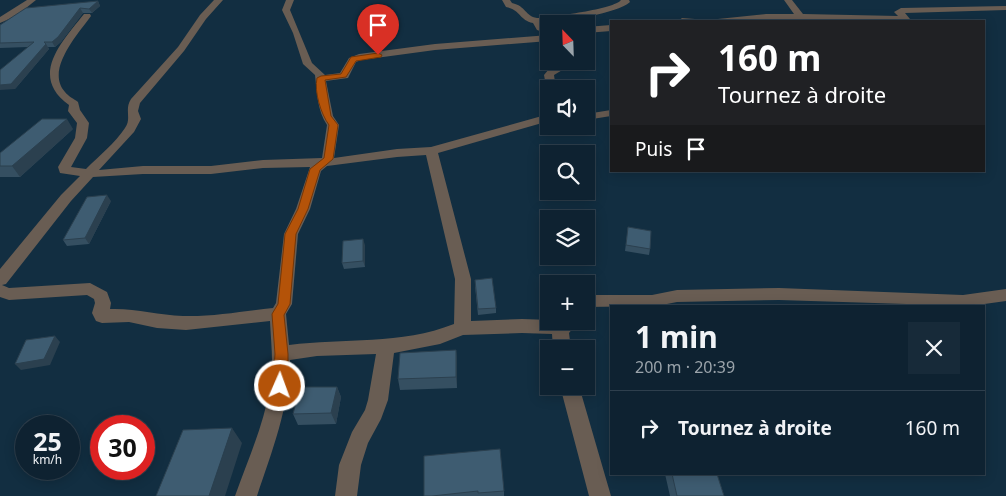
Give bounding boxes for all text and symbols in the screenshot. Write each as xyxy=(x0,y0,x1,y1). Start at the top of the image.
pin xyxy=(357,4,399,55)
icon: arrive xyxy=(364,11,392,39)
north arrow xyxy=(540,15,595,70)
map controls xyxy=(540,15,595,395)
text: 160 m xyxy=(718,34,821,81)
icon: right xyxy=(635,40,700,105)
text: Tournez à droite xyxy=(718,79,886,109)
button: sound xyxy=(540,80,595,135)
icon: arrive xyxy=(682,135,710,163)
text: Puis xyxy=(635,136,672,162)
button: search xyxy=(540,145,595,200)
button: layers xyxy=(540,210,595,265)
button: + xyxy=(540,275,595,330)
text: 1 min xyxy=(635,316,718,357)
button: close xyxy=(908,322,960,374)
button: − xyxy=(540,340,595,395)
text: 200 m · 20:39 xyxy=(635,356,735,378)
position arrow xyxy=(253,359,305,411)
icon: right xyxy=(635,414,663,442)
speed limit sign: 30 xyxy=(90,415,155,480)
text: Tournez à droite xyxy=(678,415,832,441)
text: 160 m xyxy=(905,415,960,441)
text: 25 xyxy=(33,424,62,458)
text: km/h xyxy=(33,451,62,468)

